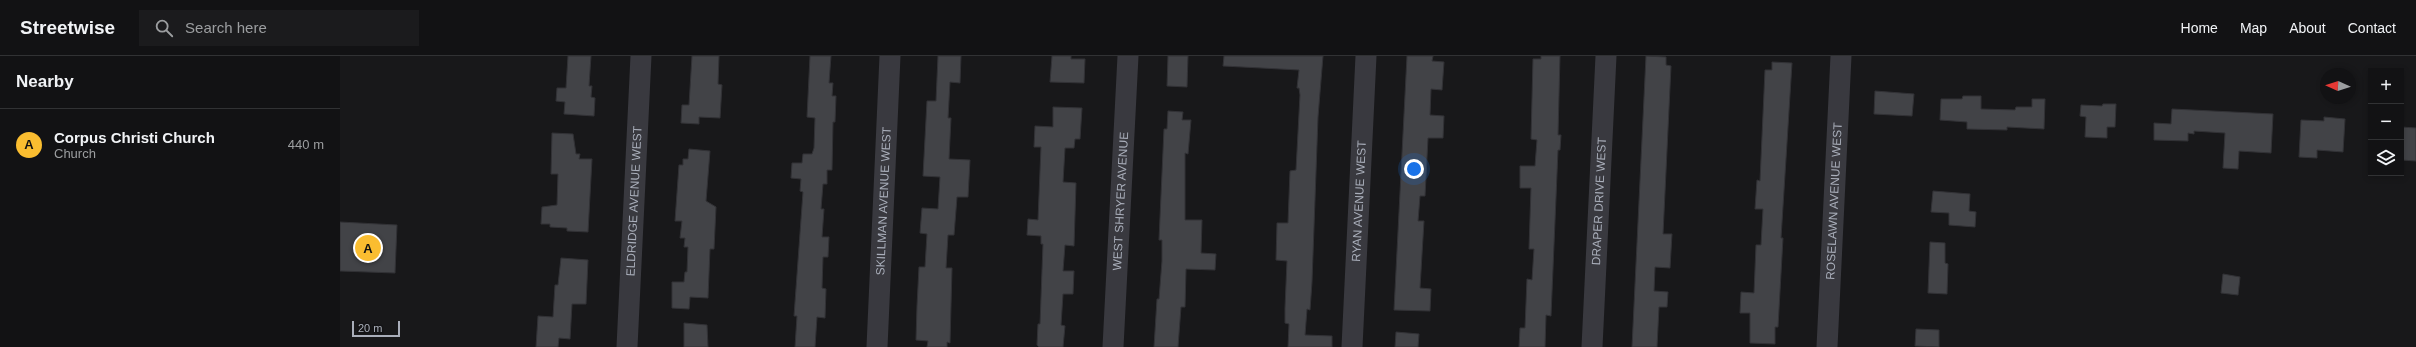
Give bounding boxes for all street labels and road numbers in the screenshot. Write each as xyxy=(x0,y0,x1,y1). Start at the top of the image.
street label: ROSELAWN AVENUE WEST xyxy=(1823,122,1845,280)
street label: ELDRIDGE AVENUE WEST xyxy=(623,125,645,277)
street label: SKILLMAN AVENUE WEST xyxy=(873,126,894,276)
street label: WEST SHRYER AVENUE xyxy=(1110,131,1131,271)
street label: DRAPER DRIVE WEST xyxy=(1589,136,1609,266)
street label: RYAN AVENUE WEST xyxy=(1349,139,1369,262)

